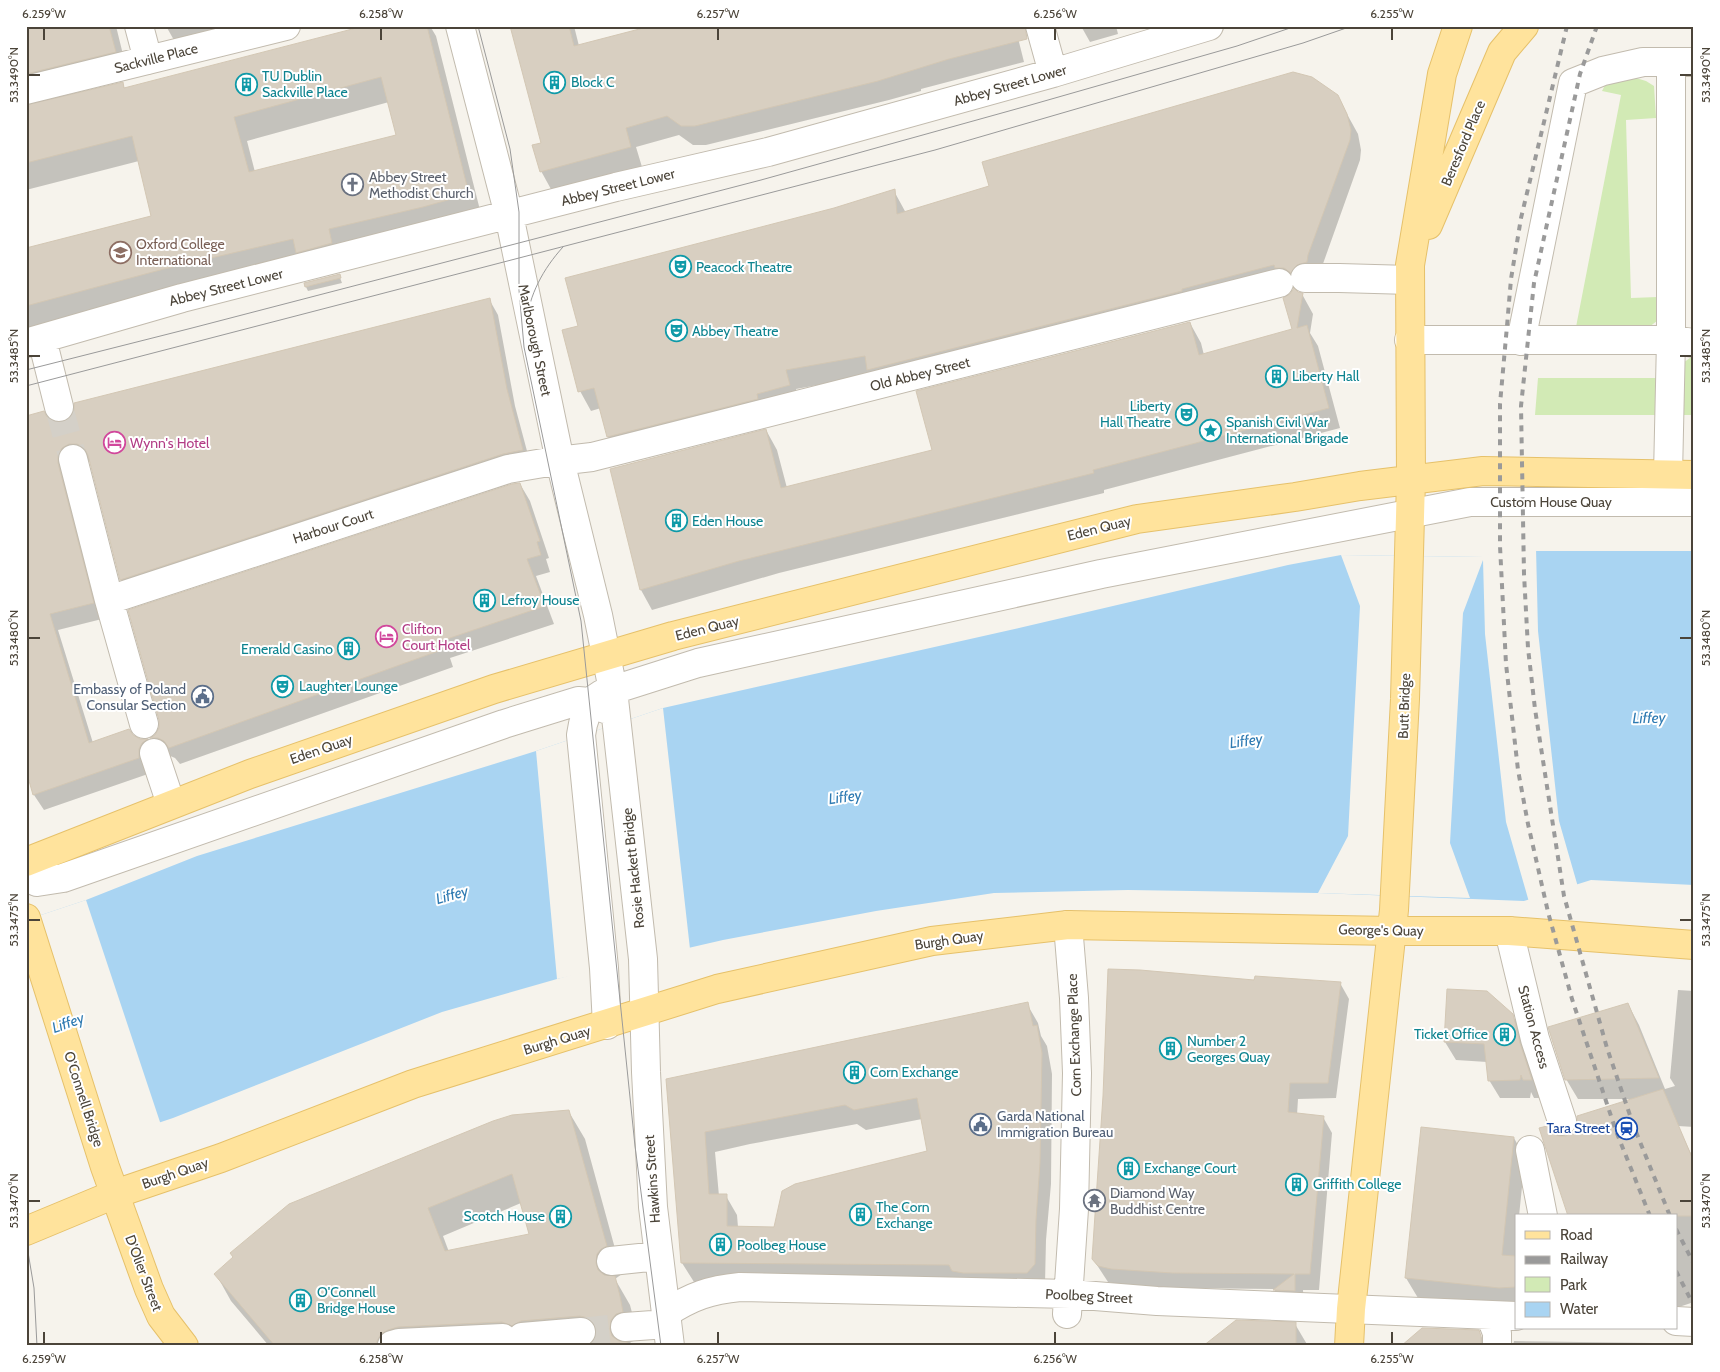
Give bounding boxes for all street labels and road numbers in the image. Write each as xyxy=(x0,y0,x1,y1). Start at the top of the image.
street label: Sackville Place xyxy=(112,39,200,77)
street label: Abbey Street Lower xyxy=(951,60,1069,110)
street label: Beresford Place xyxy=(1437,97,1489,189)
street label: Abbey Street Lower xyxy=(559,164,677,210)
street label: Abbey Street Lower xyxy=(167,264,285,310)
street label: Marlborough Street xyxy=(514,282,556,398)
street label: Old Abbey Street xyxy=(868,353,972,395)
street label: Custom House Quay xyxy=(1490,493,1612,511)
street label: Harbour Court xyxy=(290,504,376,548)
street label: Eden Quay xyxy=(1065,511,1133,545)
street label: Eden Quay xyxy=(673,611,741,645)
street label: Butt Bridge xyxy=(1394,673,1414,739)
street label: Eden Quay xyxy=(287,730,355,768)
street label: Rosie Hackett Bridge xyxy=(618,807,648,929)
street label: George's Quay xyxy=(1338,920,1424,940)
street label: Burgh Quay xyxy=(913,926,985,954)
street label: Corn Exchange Place xyxy=(1063,973,1085,1097)
street label: Station Access xyxy=(1514,983,1554,1071)
street label: Burgh Quay xyxy=(521,1021,593,1059)
street label: O'Connell Bridge xyxy=(60,1049,108,1149)
street label: Hawkins Street xyxy=(640,1134,664,1224)
street label: Burgh Quay xyxy=(139,1153,211,1193)
street label: D'Olier Street xyxy=(121,1232,167,1314)
street label: Poolbeg Street xyxy=(1045,1285,1133,1307)

